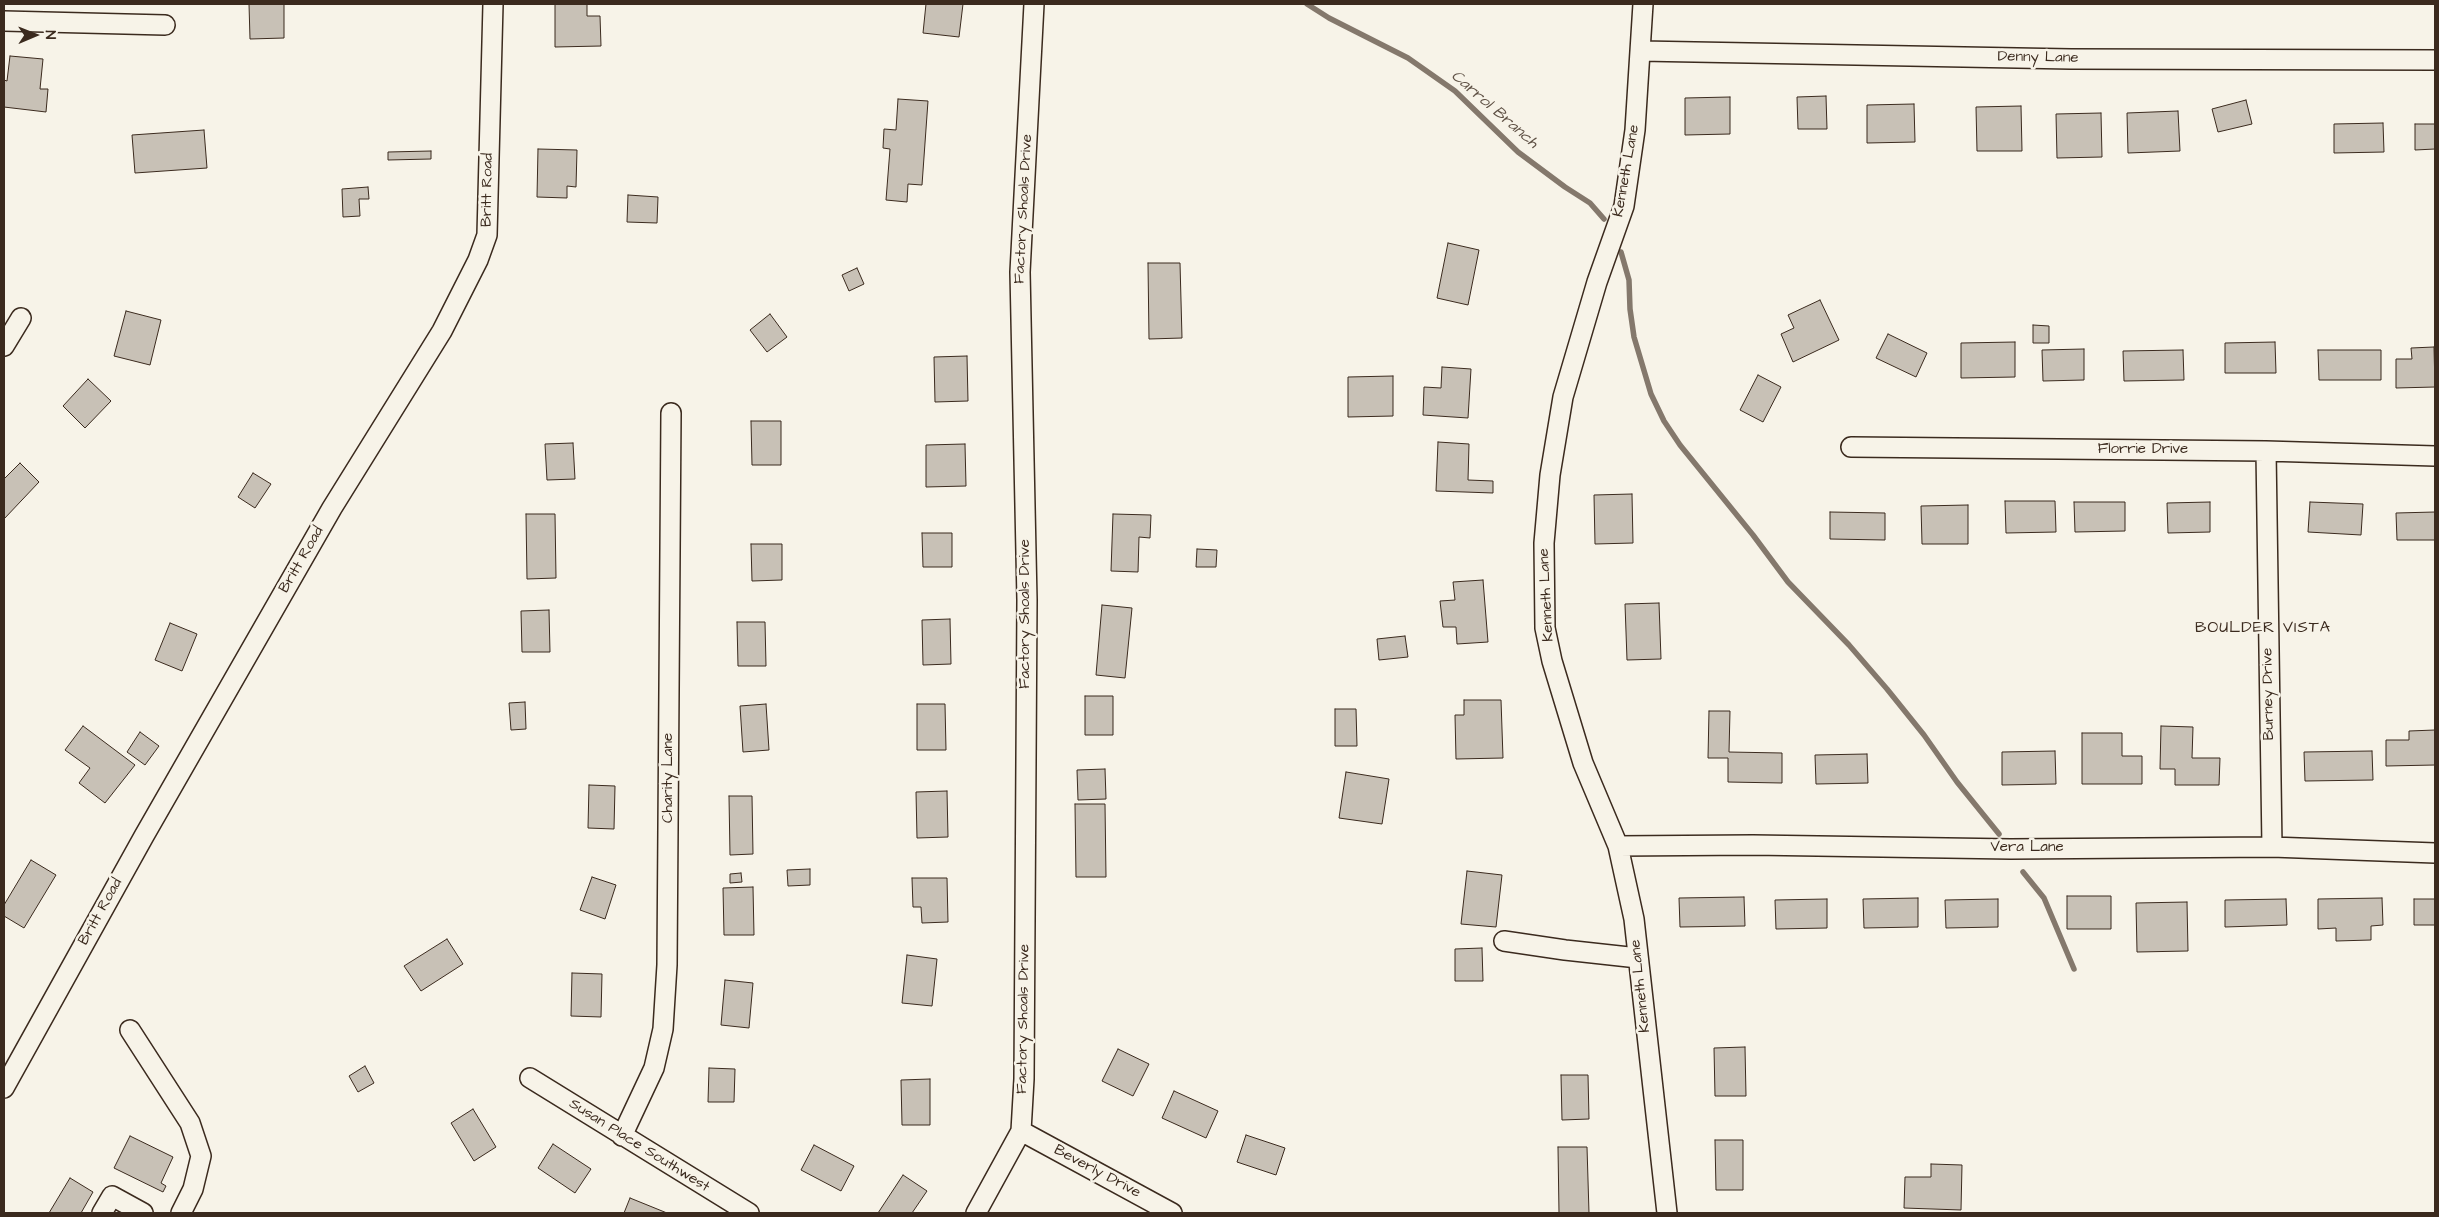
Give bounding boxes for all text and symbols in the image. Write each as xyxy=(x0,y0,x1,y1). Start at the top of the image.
north arrow xyxy=(10,10,60,60)
text: N xyxy=(40,30,60,39)
street label: Denny Lane xyxy=(1997,48,2079,68)
water label: Carrol Branch xyxy=(1446,67,1542,153)
street label: Kenneth Lane xyxy=(1610,123,1644,219)
street label: Factory Shoals Drive xyxy=(1011,134,1037,284)
street label: Britt Road xyxy=(478,153,498,227)
street label: Florrie Drive xyxy=(2098,441,2188,459)
street label: Britt Road xyxy=(276,524,328,596)
street label: Factory Shoals Drive xyxy=(1017,539,1035,689)
street label: Kenneth Lane xyxy=(1536,548,1558,642)
district label: BOULDER VISTA xyxy=(2193,619,2333,639)
street label: Burney Drive xyxy=(2259,648,2279,740)
street label: Charity Lane xyxy=(660,733,678,823)
street label: Vera Lane xyxy=(1990,839,2064,857)
street label: Britt Road xyxy=(75,875,127,949)
street label: Kenneth Lane xyxy=(1627,939,1655,1033)
street label: Factory Shoals Drive xyxy=(1014,944,1034,1094)
street label: Susan Place Southwest xyxy=(565,1095,713,1197)
street label: Beverly Drive xyxy=(1051,1142,1143,1202)

